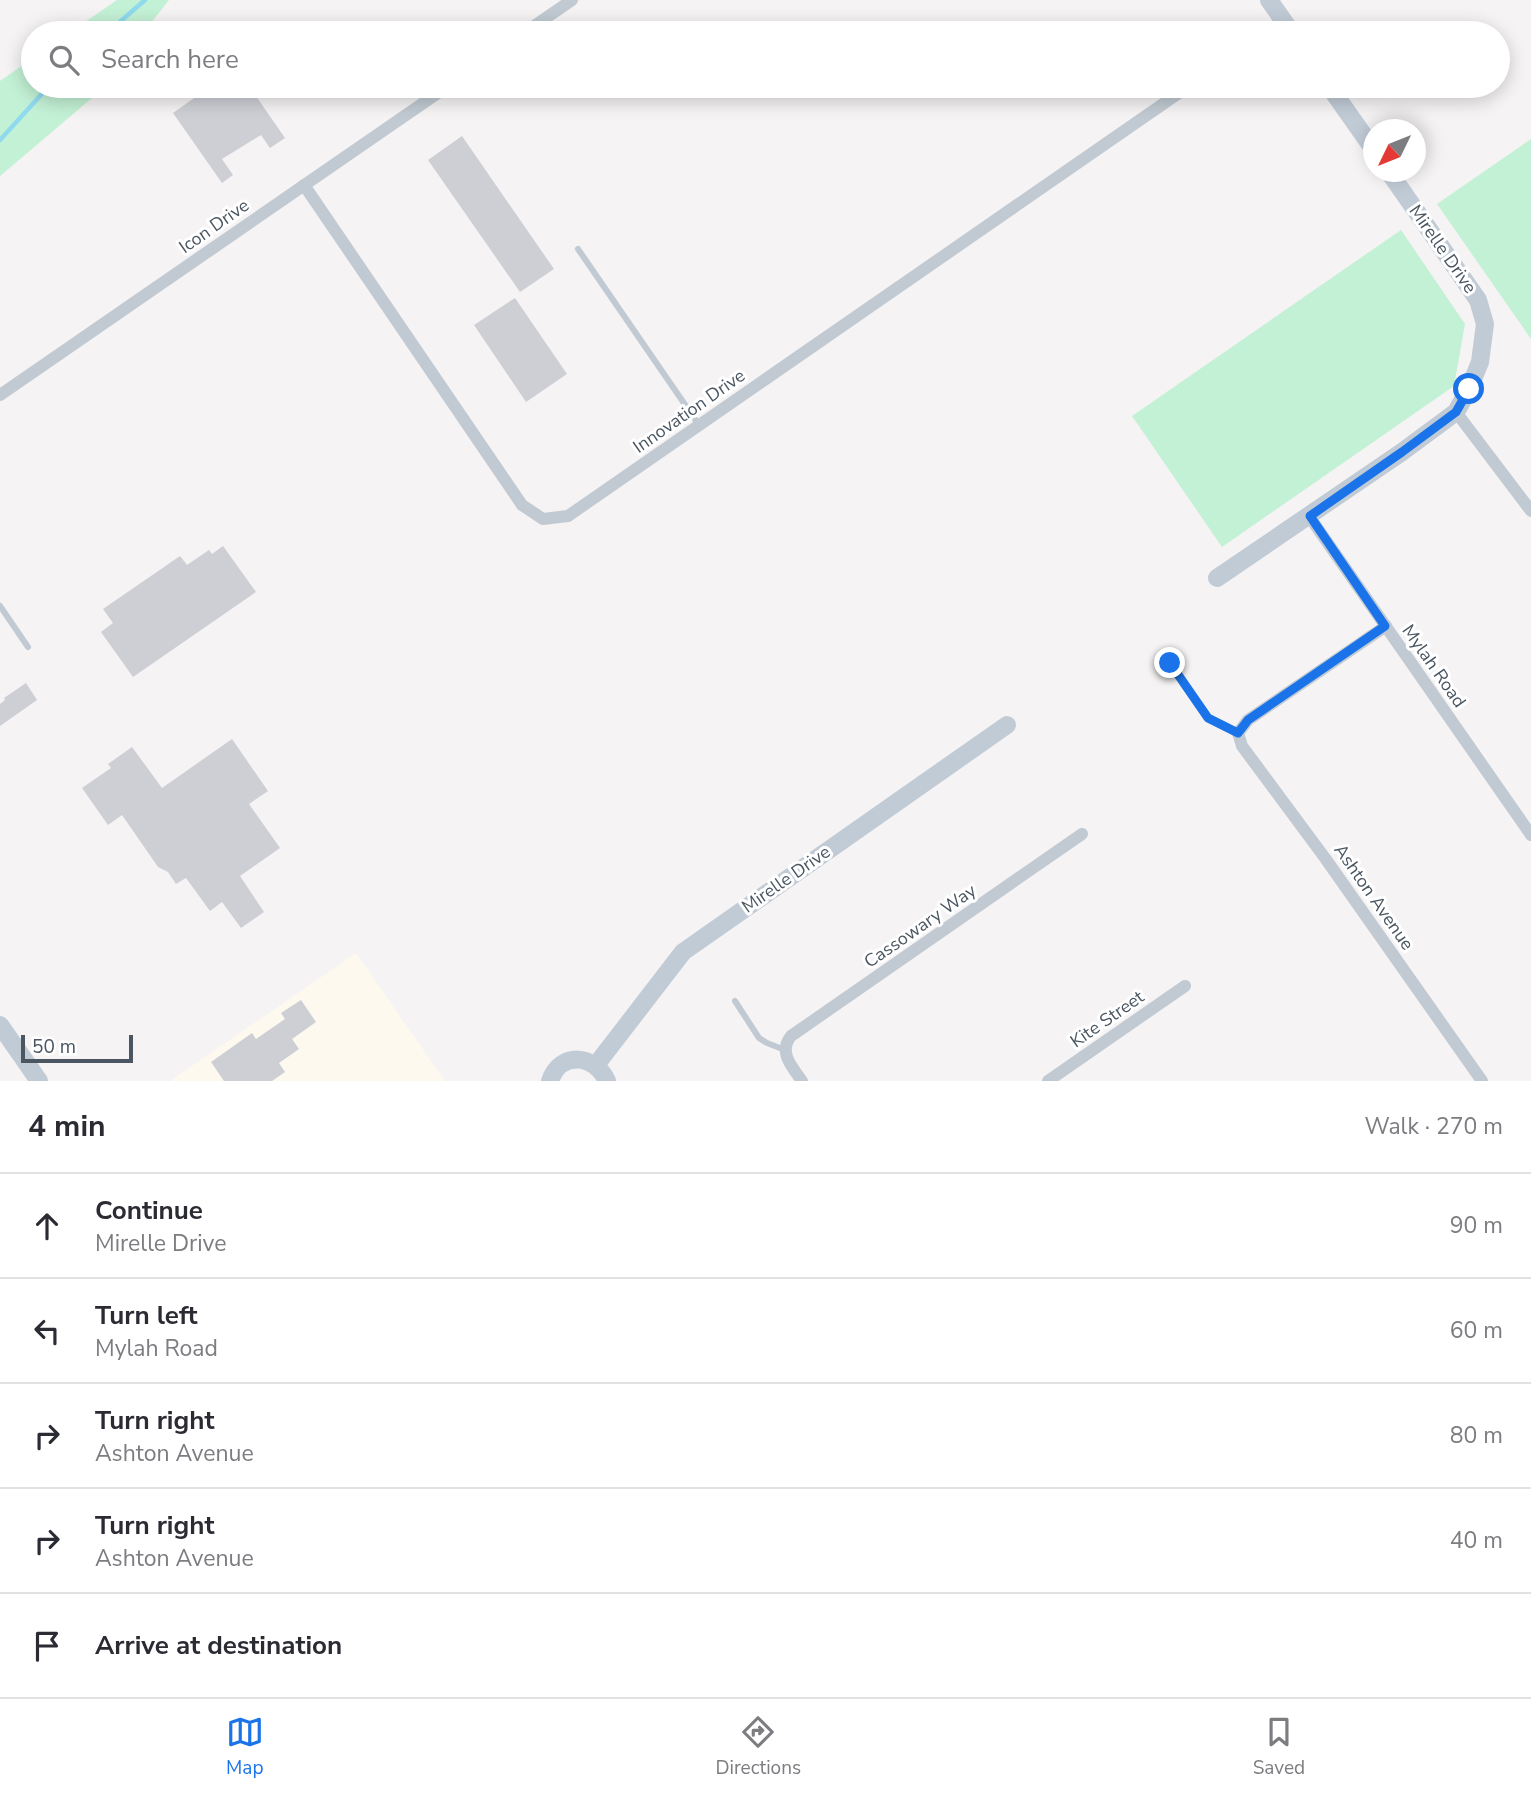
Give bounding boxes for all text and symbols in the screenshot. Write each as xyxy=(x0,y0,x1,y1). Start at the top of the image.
search box xyxy=(21,21,1510,98)
icon: search xyxy=(45,41,83,79)
text: Search here xyxy=(101,42,239,77)
north arrow xyxy=(1363,119,1426,182)
street label: Icon Drive xyxy=(174,193,254,259)
street label: Mirelle Drive xyxy=(1404,200,1482,298)
street label: Innovation Drive xyxy=(628,363,750,459)
route start xyxy=(1453,373,1484,404)
street label: Mylah Road xyxy=(1397,620,1471,712)
route end xyxy=(1154,647,1185,678)
street label: Ashton Avenue xyxy=(1329,839,1419,955)
street label: Mirelle Drive xyxy=(737,840,835,918)
street label: Cassowary Way xyxy=(859,878,981,974)
street label: Kite Street xyxy=(1065,984,1149,1053)
scale bar xyxy=(21,1032,133,1064)
text: 50 m xyxy=(32,1034,76,1060)
text: 4 min xyxy=(28,1106,106,1147)
text: Walk · 270 m xyxy=(1364,1111,1503,1142)
text: Continue xyxy=(95,1193,203,1228)
icon: ahead xyxy=(28,1207,66,1245)
text: 90 m xyxy=(1450,1210,1503,1241)
text: Mirelle Drive xyxy=(95,1228,227,1259)
text: Turn left xyxy=(95,1298,198,1333)
icon: left xyxy=(28,1312,66,1350)
text: 60 m xyxy=(1450,1315,1503,1346)
text: Mylah Road xyxy=(95,1333,218,1364)
text: Turn right xyxy=(95,1403,214,1438)
icon: right xyxy=(28,1417,66,1455)
text: 80 m xyxy=(1450,1420,1503,1451)
text: Ashton Avenue xyxy=(95,1438,254,1469)
text: Turn right xyxy=(95,1508,214,1543)
icon: right xyxy=(28,1522,66,1560)
text: 40 m xyxy=(1450,1525,1503,1556)
text: Ashton Avenue xyxy=(95,1543,254,1574)
icon: arrive xyxy=(28,1627,66,1665)
text: Arrive at destination xyxy=(95,1628,342,1663)
tab: Map xyxy=(226,1713,264,1781)
tab: Directions xyxy=(715,1713,801,1781)
tab: Saved xyxy=(1253,1713,1305,1781)

